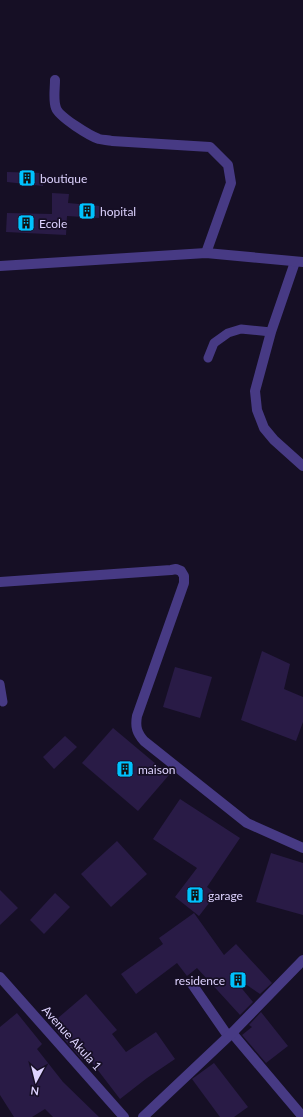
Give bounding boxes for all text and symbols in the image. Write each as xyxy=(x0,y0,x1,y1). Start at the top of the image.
building icon: boutique xyxy=(17,168,37,188)
place label: boutique xyxy=(40,171,87,186)
building icon: hopital xyxy=(77,201,97,221)
place label: hopital xyxy=(100,204,136,219)
building icon: Ecole xyxy=(16,213,36,233)
place label: Ecole xyxy=(39,216,67,231)
building icon: maison xyxy=(115,759,135,779)
place label: maison xyxy=(138,762,175,777)
building icon: garage xyxy=(185,885,205,905)
place label: garage xyxy=(208,888,243,903)
building icon: residence xyxy=(228,970,248,990)
place label: residence xyxy=(175,973,225,988)
street label: Avenue Akula 1 xyxy=(39,1002,105,1074)
north arrow xyxy=(16,1061,56,1101)
text: N xyxy=(30,1084,40,1098)

